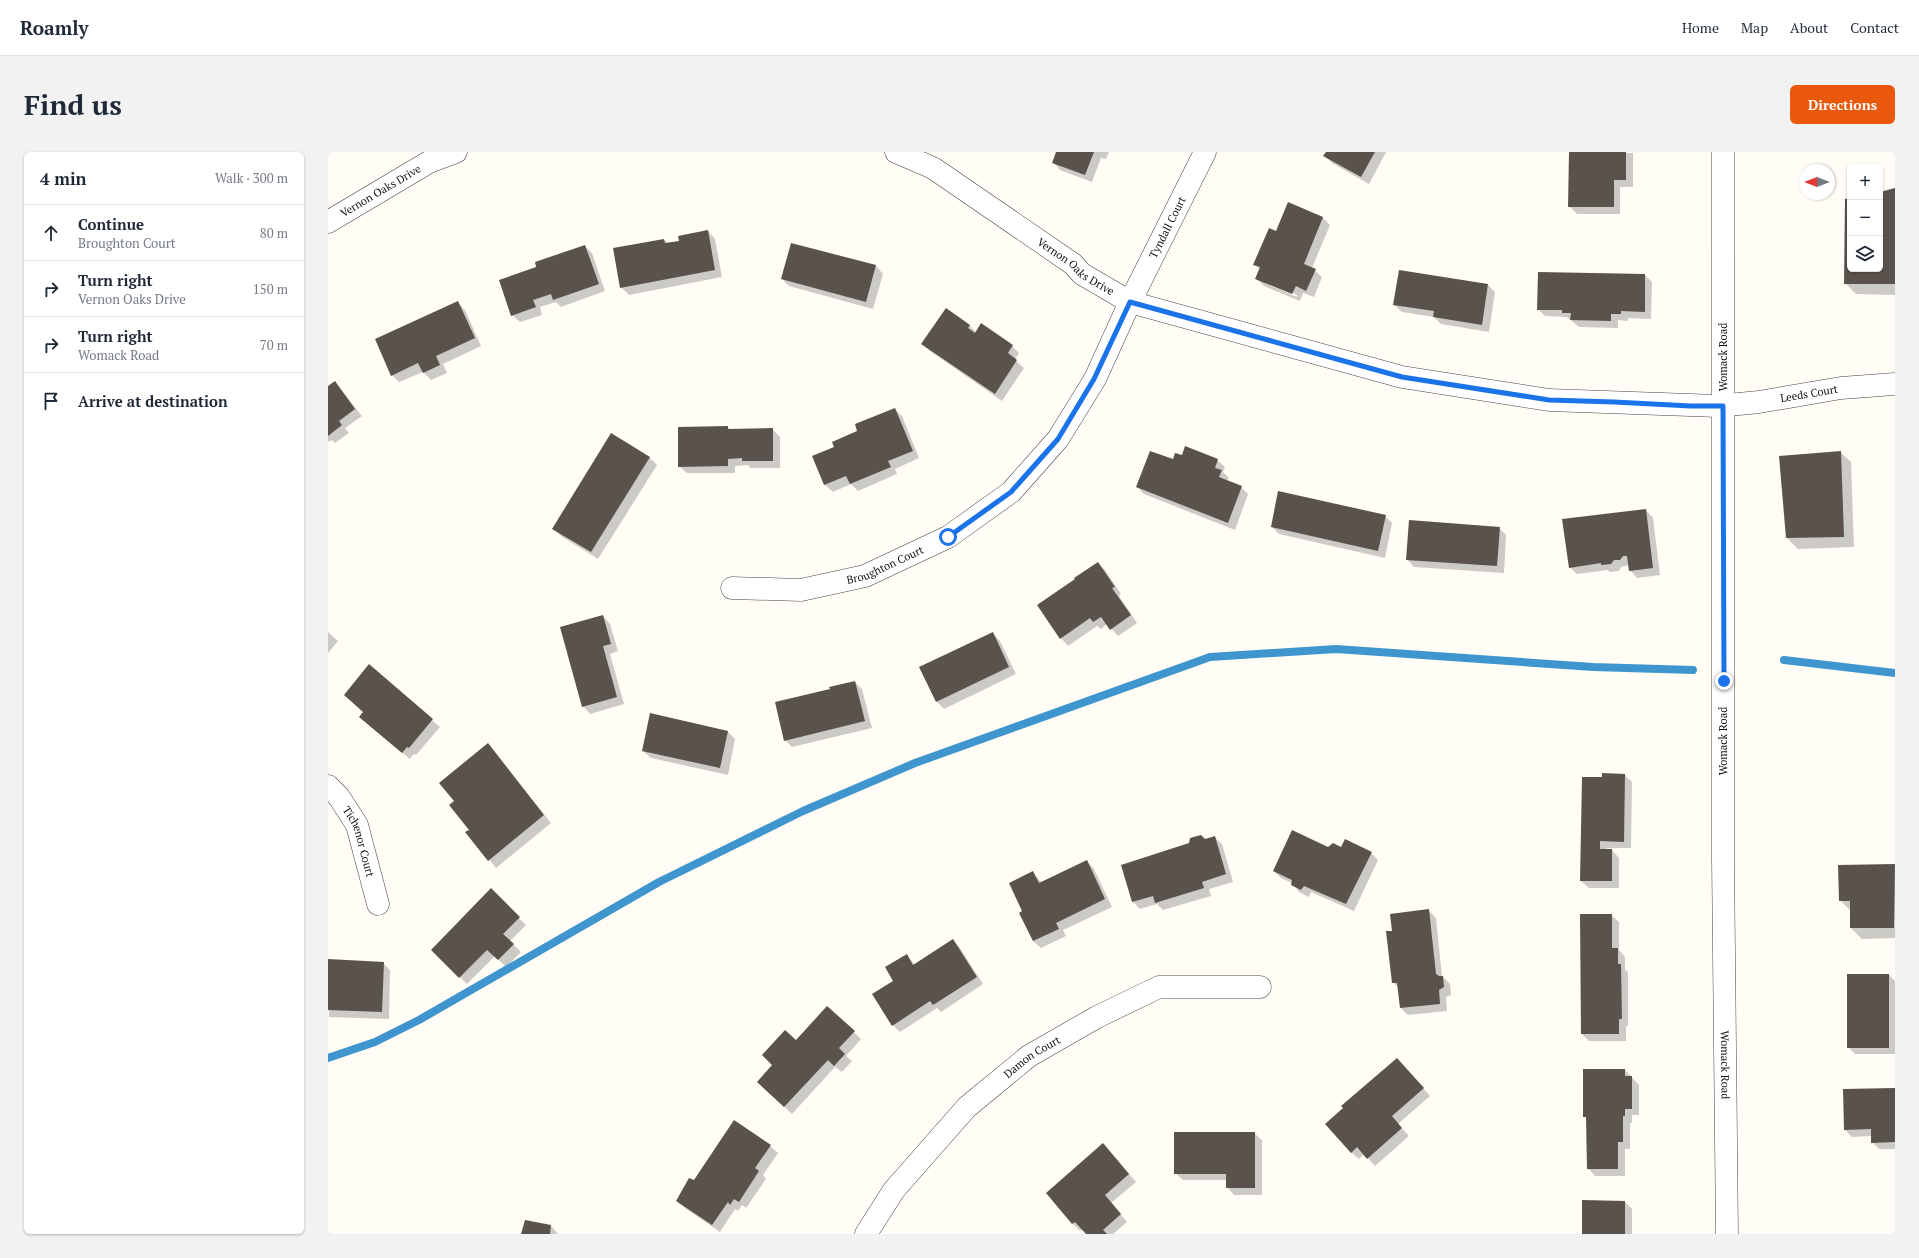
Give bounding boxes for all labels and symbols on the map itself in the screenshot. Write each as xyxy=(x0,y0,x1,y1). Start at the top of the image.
street label: Vernon Oaks Drive xyxy=(338,161,424,220)
north arrow xyxy=(1799,164,1835,200)
street label: Tyndall Court xyxy=(1146,194,1189,261)
street label: Vernon Oaks Drive xyxy=(1035,235,1117,298)
street label: Womack Road xyxy=(1716,323,1730,391)
street label: Leeds Court xyxy=(1779,382,1839,405)
route start xyxy=(939,528,957,546)
street label: Broughton Court xyxy=(845,543,926,587)
route end xyxy=(1715,672,1733,690)
street label: Womack Road xyxy=(1716,707,1730,775)
street label: Tichenor Court xyxy=(340,804,377,878)
street label: Womack Road xyxy=(1718,1031,1733,1099)
street label: Damon Court xyxy=(1001,1033,1063,1081)

